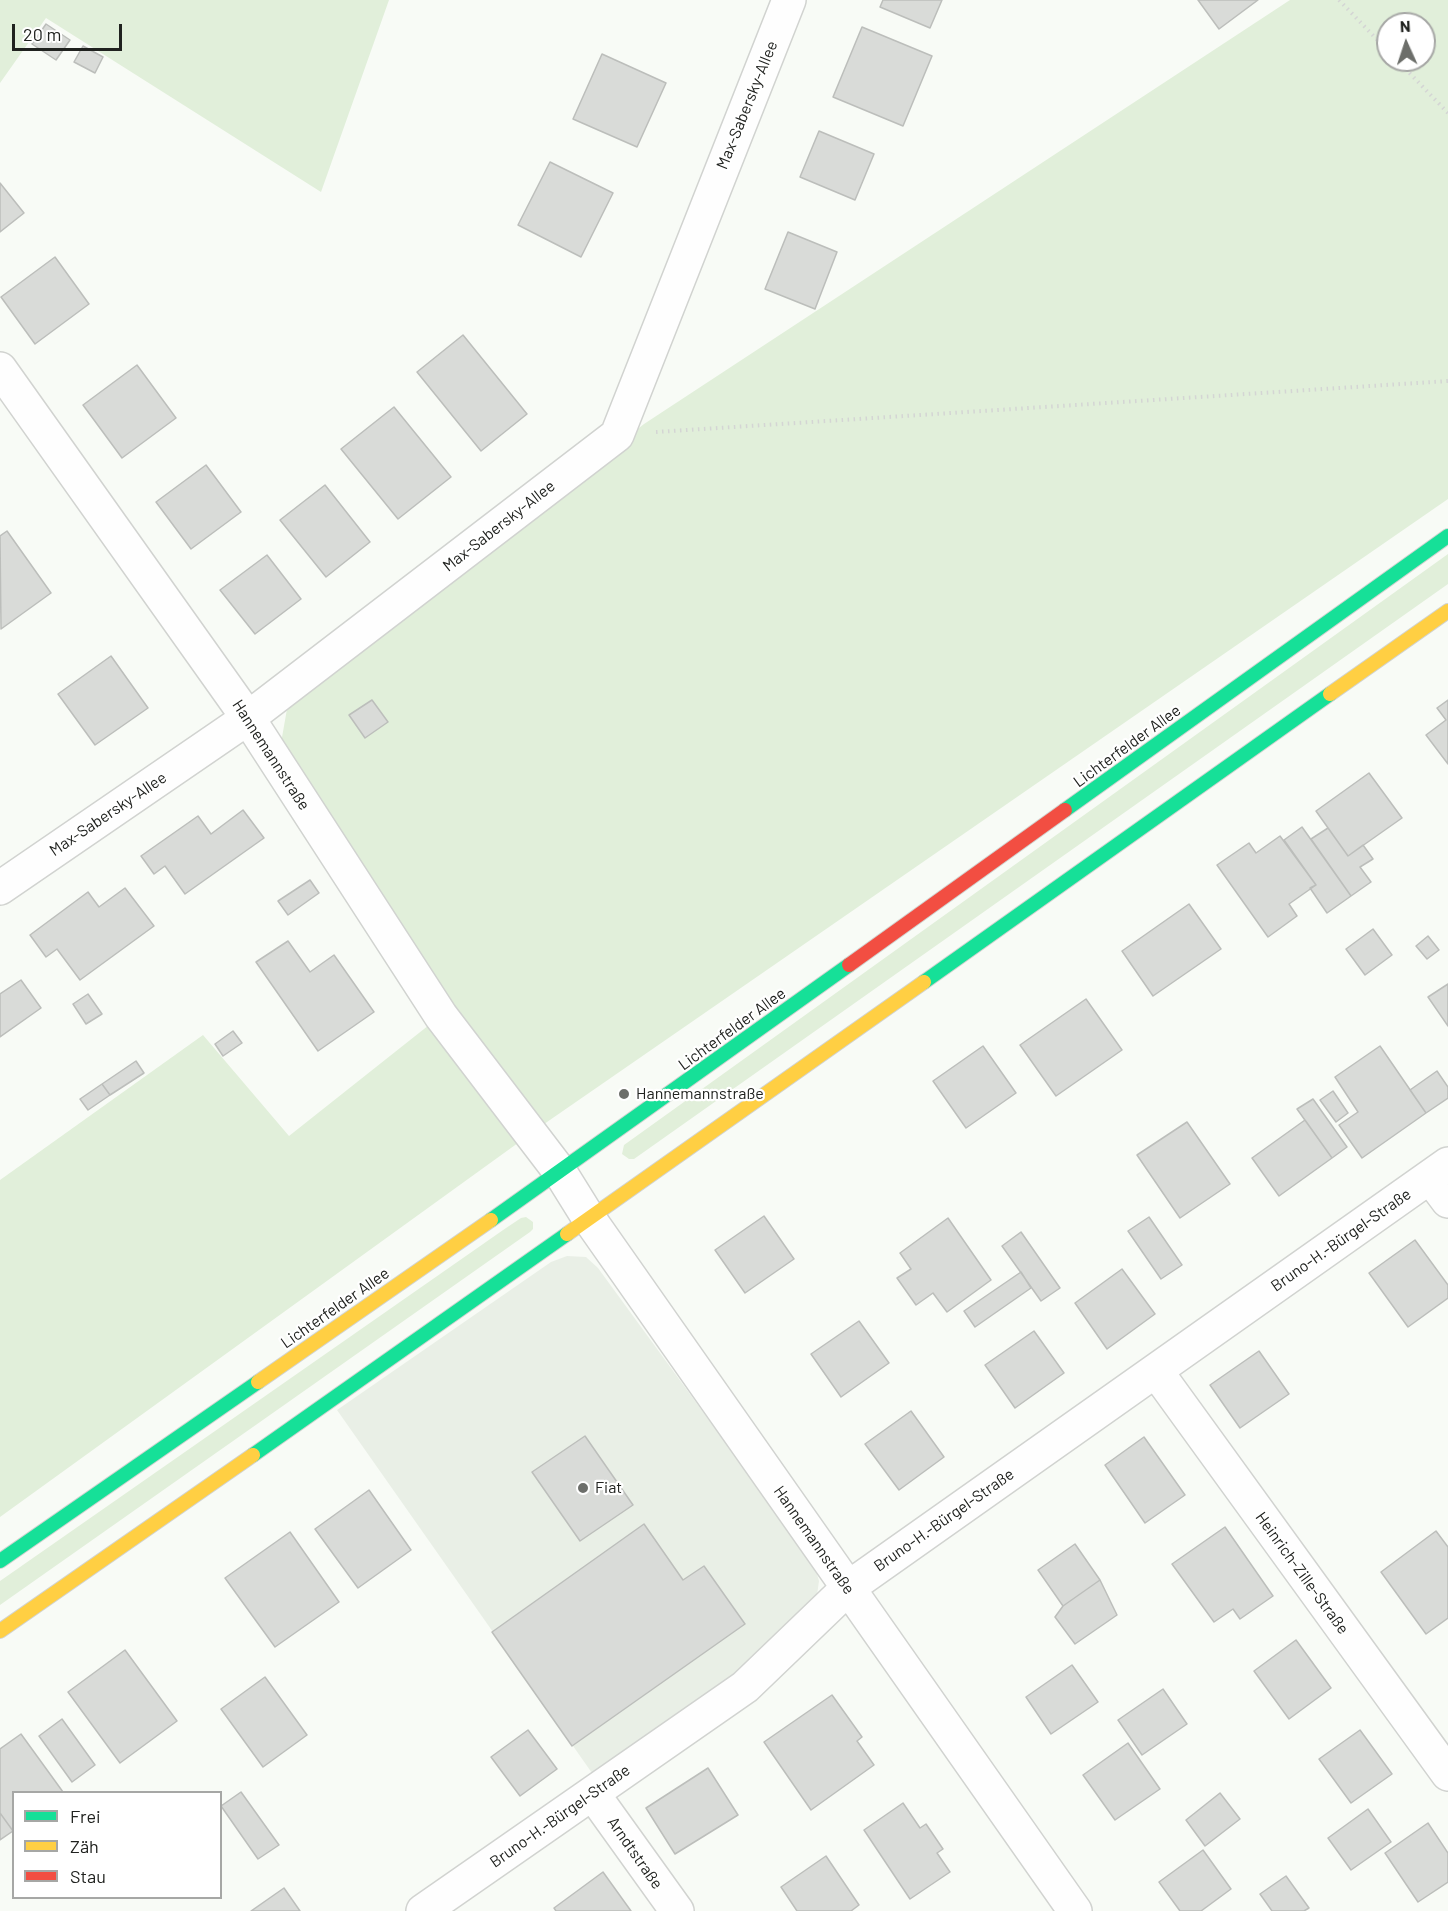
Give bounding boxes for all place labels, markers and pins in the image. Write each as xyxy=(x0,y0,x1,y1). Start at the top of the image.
place label: Hannemannstraße xyxy=(636,1084,764,1104)
marker: Hannemannstraße xyxy=(617,1087,631,1101)
place label: Fiat xyxy=(595,1478,622,1498)
marker: Fiat xyxy=(576,1481,590,1495)

